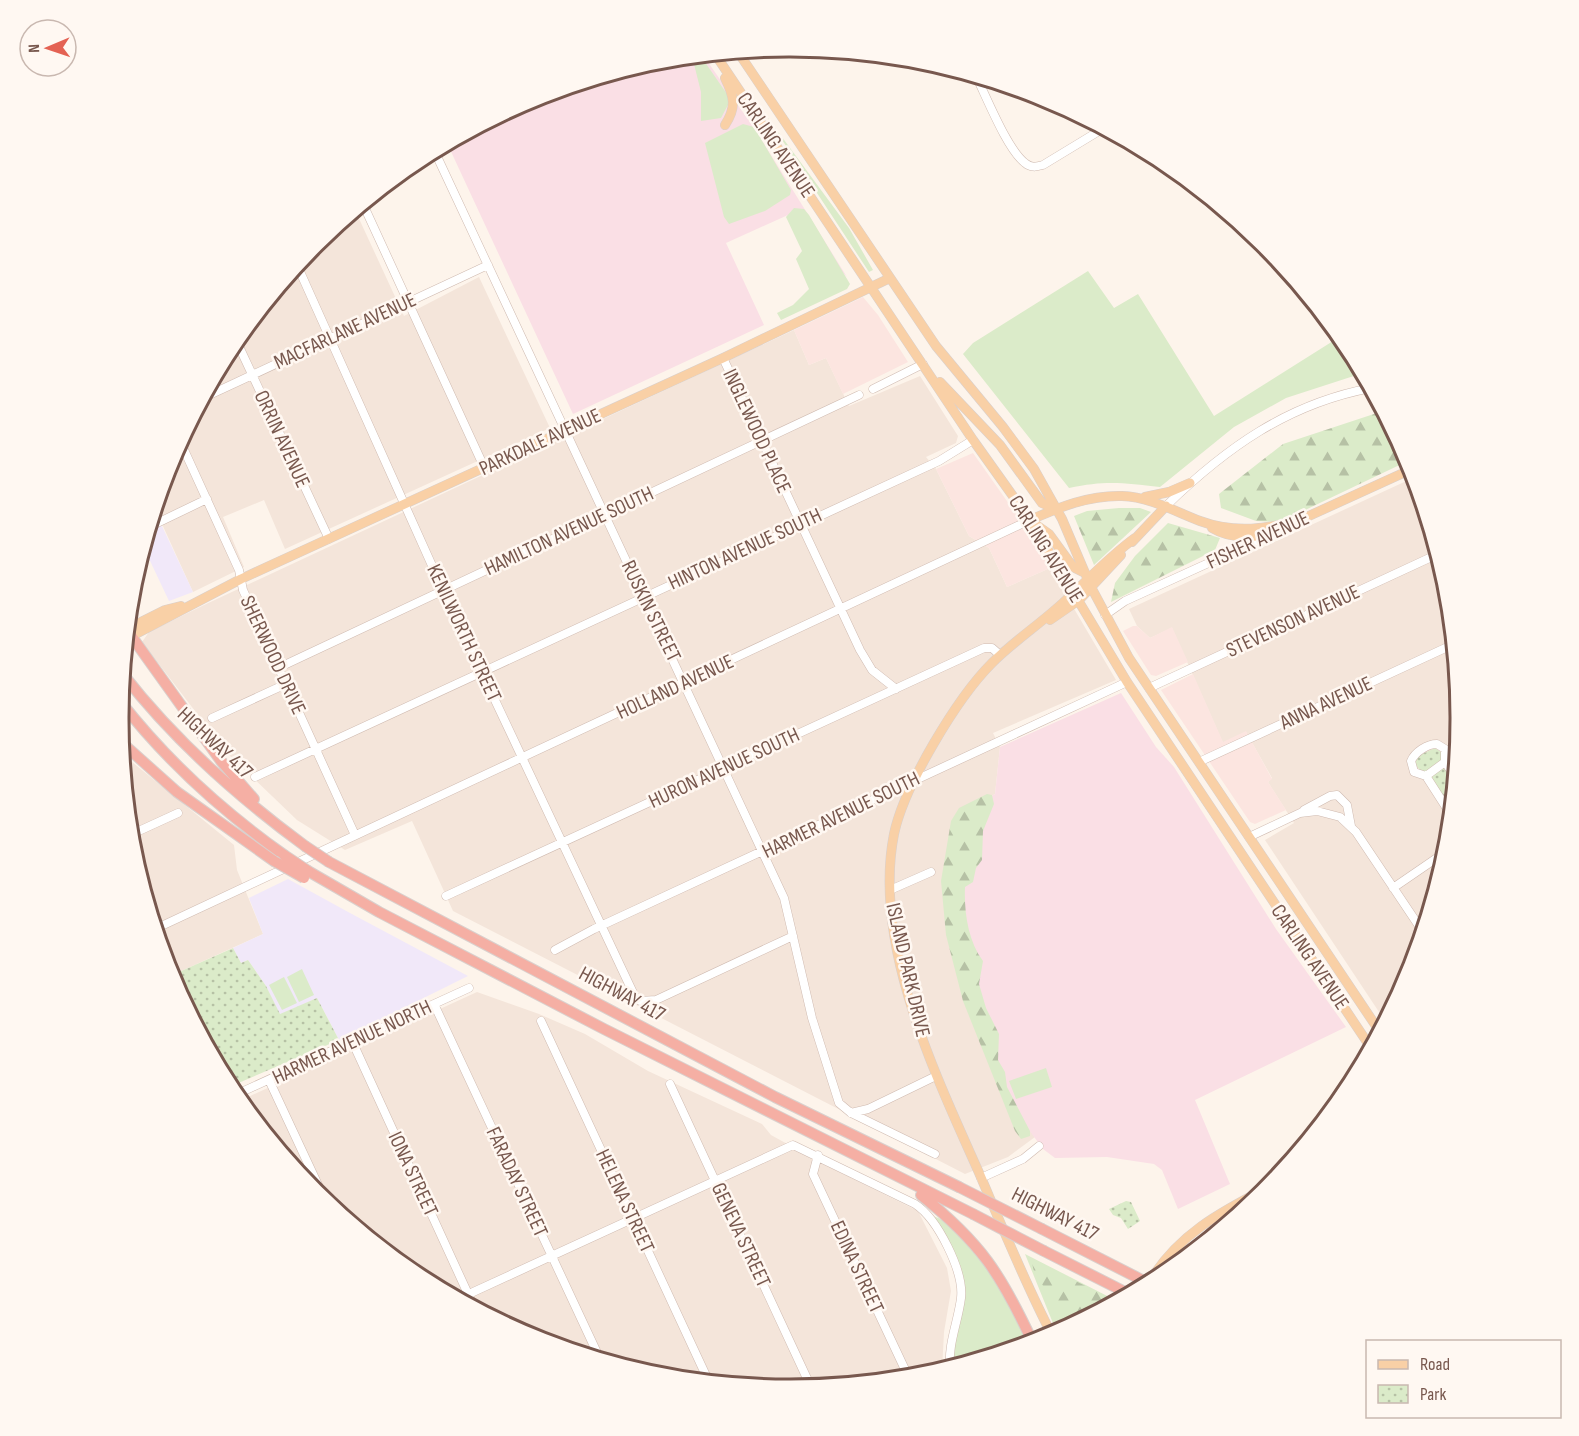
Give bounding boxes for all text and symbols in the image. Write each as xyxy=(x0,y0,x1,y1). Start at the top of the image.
north arrow xyxy=(18,18,78,78)
text: N xyxy=(25,44,44,53)
street label: CARLING AVENUE xyxy=(732,88,820,202)
street label: MACFARLANE AVENUE xyxy=(270,287,420,375)
street label: INGLEWOOD PLACE xyxy=(717,365,797,497)
street label: ORRIN AVENUE xyxy=(249,386,315,492)
street label: PARKDALE AVENUE xyxy=(475,403,605,481)
street label: HAMILTON AVENUE SOUTH xyxy=(480,481,658,581)
street label: CARLING AVENUE xyxy=(1003,491,1089,607)
street label: HINTON AVENUE SOUTH xyxy=(664,502,826,596)
street label: FISHER AVENUE xyxy=(1203,505,1313,575)
street label: RUSKIN STREET xyxy=(616,556,686,666)
street label: KENILWORTH STREET xyxy=(421,560,507,706)
street label: STEVENSON AVENUE xyxy=(1222,579,1364,663)
street label: SHERWOOD DRIVE xyxy=(235,592,311,718)
street label: HOLLAND AVENUE xyxy=(612,649,738,725)
street label: ANNA AVENUE xyxy=(1275,671,1376,736)
street label: HIGHWAY 417 xyxy=(172,702,258,785)
street label: HURON AVENUE SOUTH xyxy=(645,722,803,814)
street label: HARMER AVENUE SOUTH xyxy=(758,766,924,864)
street label: ISLAND PARK DRIVE xyxy=(880,900,936,1040)
street label: CARLING AVENUE xyxy=(1266,900,1354,1014)
street label: HIGHWAY 417 xyxy=(575,961,670,1027)
street label: HARMER AVENUE NORTH xyxy=(268,994,436,1090)
street label: FARADAY STREET xyxy=(481,1123,554,1241)
street label: IONA STREET xyxy=(383,1128,444,1221)
street label: HELENA STREET xyxy=(590,1145,660,1257)
street label: GENEVA STREET xyxy=(706,1179,776,1292)
street label: HIGHWAY 417 xyxy=(1007,1182,1103,1247)
street label: EDINA STREET xyxy=(825,1217,889,1318)
legend xyxy=(1366,1340,1561,1418)
text: Road xyxy=(1420,1354,1450,1375)
text: Park xyxy=(1420,1384,1446,1405)

